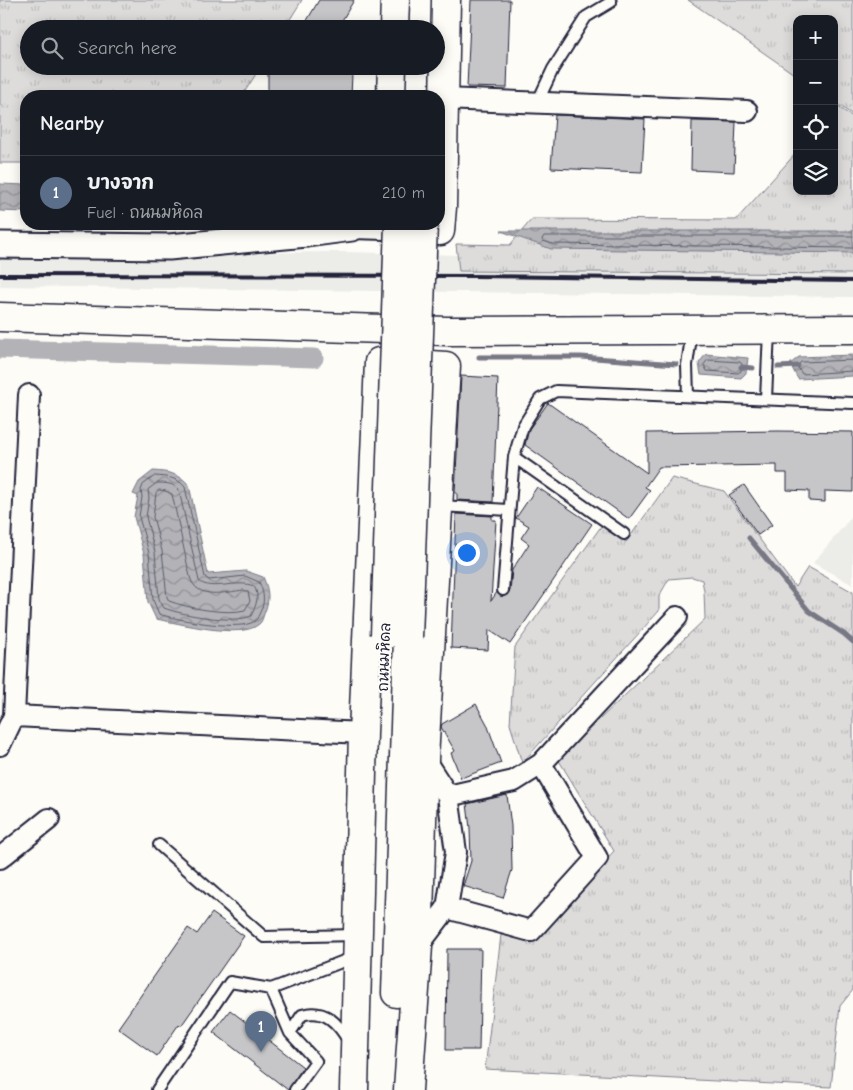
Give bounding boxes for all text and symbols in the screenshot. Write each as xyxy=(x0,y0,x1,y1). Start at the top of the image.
map controls xyxy=(793,15,838,195)
button: + xyxy=(793,15,838,60)
search box xyxy=(20,20,445,75)
icon: search xyxy=(38,34,66,62)
text: Search here xyxy=(78,37,177,59)
button: − xyxy=(793,60,838,105)
button: locate xyxy=(793,105,838,150)
text: Nearby xyxy=(40,111,104,135)
button: layers xyxy=(793,150,838,195)
text: บางจาก xyxy=(87,172,154,194)
text: 1 xyxy=(53,184,59,202)
text: 210 m xyxy=(382,184,425,202)
text: Fuel · ถนนมหิดล xyxy=(87,204,203,222)
your location xyxy=(454,540,480,566)
street label: ถนนมหิดล xyxy=(374,622,394,692)
pin: 1 xyxy=(245,1011,277,1052)

